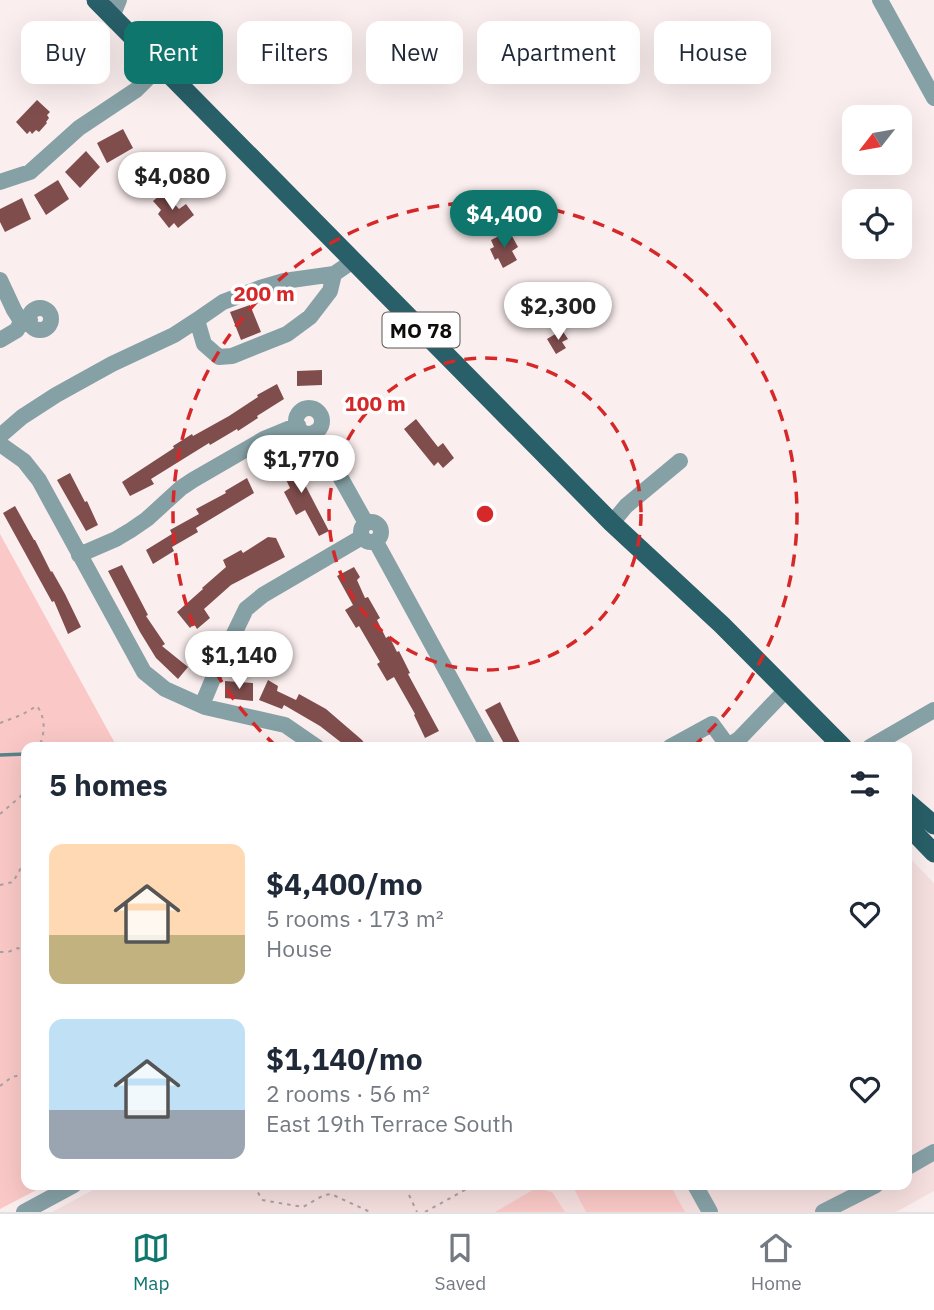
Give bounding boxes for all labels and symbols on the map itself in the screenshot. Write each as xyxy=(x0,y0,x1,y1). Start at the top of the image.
north arrow xyxy=(842,105,912,175)
pin: $4,080 xyxy=(115,152,229,212)
pin: $4,400 xyxy=(447,190,561,250)
text: 200 m xyxy=(233,279,295,307)
pin: $2,300 xyxy=(501,282,615,342)
road number: MO 78 xyxy=(382,312,460,348)
text: 100 m xyxy=(344,389,406,417)
pin: $1,770 xyxy=(244,435,358,495)
centre of rings xyxy=(473,502,497,526)
pin: $1,140 xyxy=(182,632,296,691)

